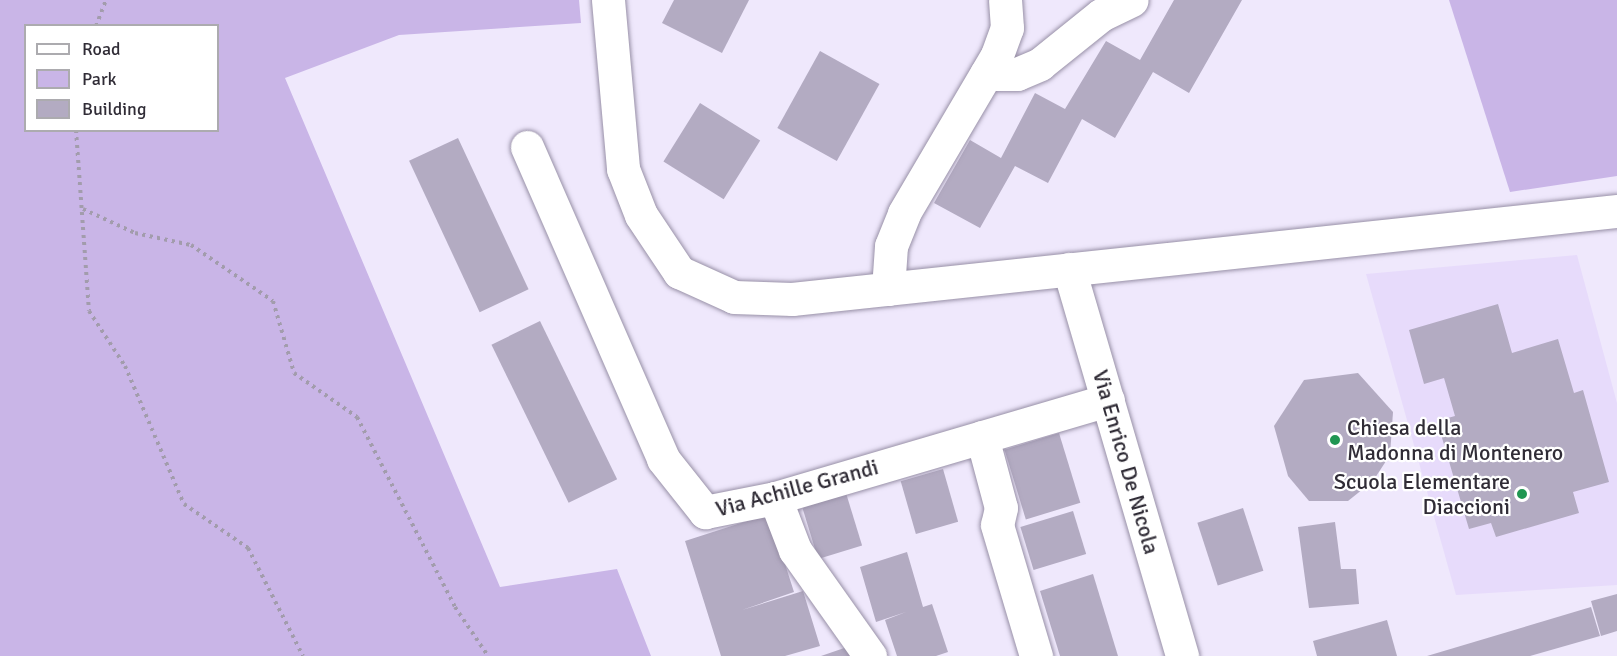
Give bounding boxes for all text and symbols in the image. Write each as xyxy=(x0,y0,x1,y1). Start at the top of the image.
legend xyxy=(24,24,219,132)
text: Road xyxy=(82,38,121,60)
text: Park xyxy=(82,68,117,90)
text: Building xyxy=(82,98,146,120)
street label: Via Enrico De Nicola xyxy=(1087,367,1165,557)
place label: Chiesa della Madonna di Montenero xyxy=(1347,414,1563,466)
marker: Chiesa della Madonna di Montenero xyxy=(1328,433,1342,447)
street label: Via Achille Grandi xyxy=(713,454,881,522)
place label: Scuola Elementare Diaccioni xyxy=(1334,468,1510,520)
marker: Scuola Elementare Diaccioni xyxy=(1515,487,1529,501)

